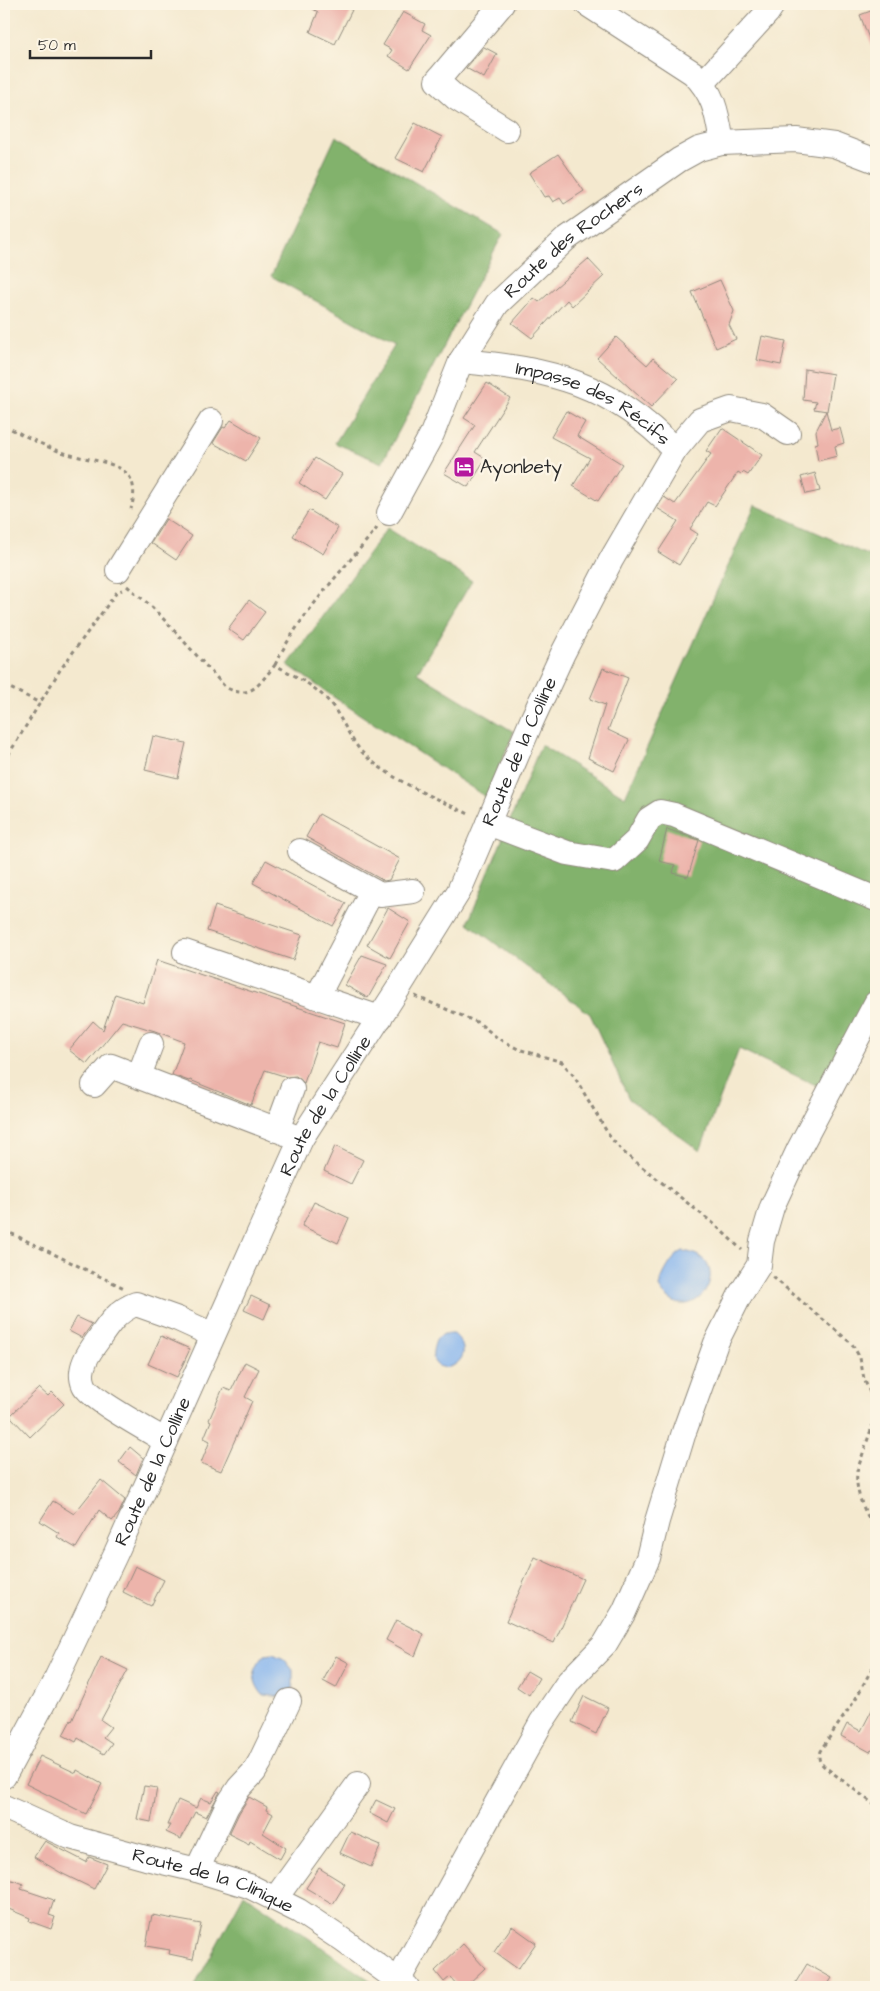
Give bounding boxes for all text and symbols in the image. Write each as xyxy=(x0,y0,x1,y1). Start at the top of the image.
scale bar xyxy=(30,28,151,60)
text: 50 m xyxy=(38,35,76,56)
street label: Route des Rochers xyxy=(498,175,649,304)
street label: Impasse des Récifs xyxy=(514,354,676,452)
place label: Ayonbety xyxy=(480,454,562,482)
hotel icon: Ayonbety xyxy=(452,455,476,479)
street label: Route de la Colline xyxy=(475,673,564,830)
street label: Route de la Colline xyxy=(273,1030,378,1180)
street label: Route de la Colline xyxy=(107,1393,197,1550)
street label: Route de la Clinique xyxy=(129,1841,298,1920)

